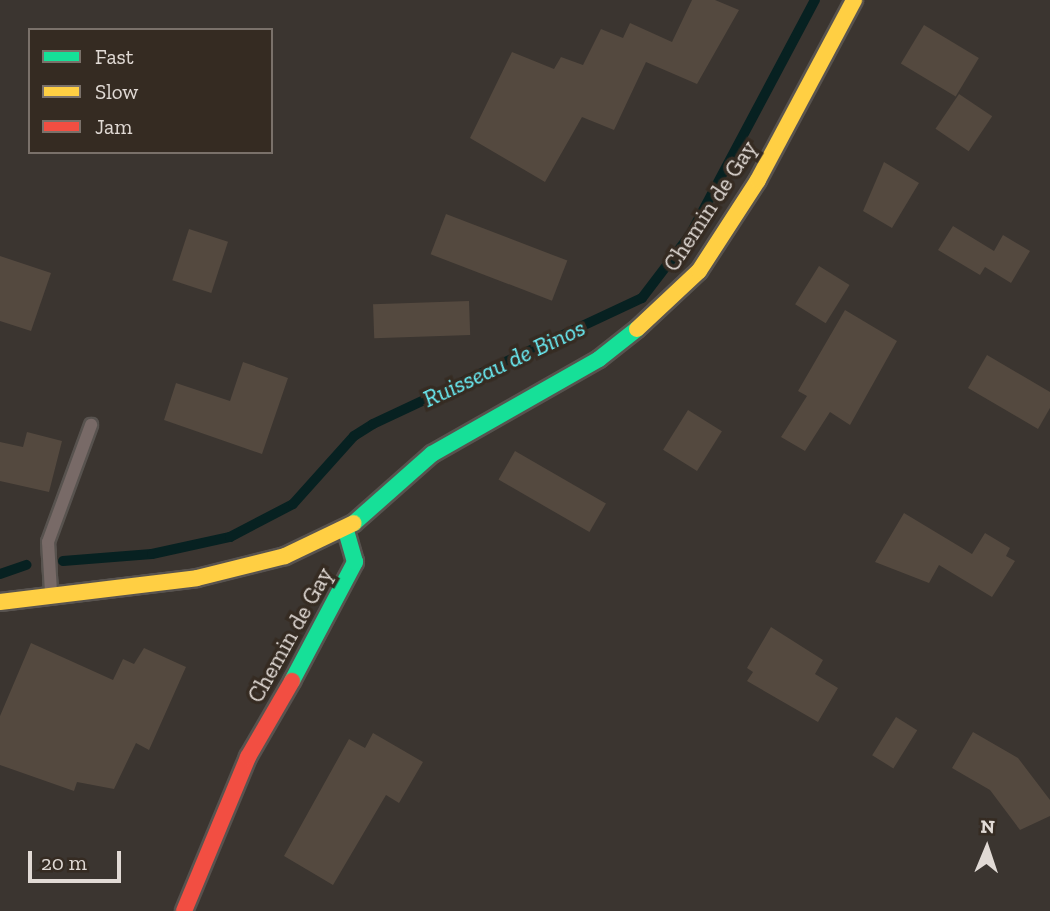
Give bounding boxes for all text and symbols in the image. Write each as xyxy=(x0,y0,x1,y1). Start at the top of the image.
legend xyxy=(28,28,273,154)
text: Fast xyxy=(95,44,134,69)
text: Slow xyxy=(95,79,138,104)
text: Jam xyxy=(95,114,132,139)
street label: Chemin de Gay xyxy=(658,136,762,276)
water label: Ruisseau de Binos xyxy=(418,313,590,413)
street label: Chemin de Gay xyxy=(242,563,338,707)
north arrow xyxy=(952,813,1022,883)
text: N xyxy=(980,815,995,838)
scale bar xyxy=(32,838,124,882)
text: 20 m xyxy=(41,850,87,875)

